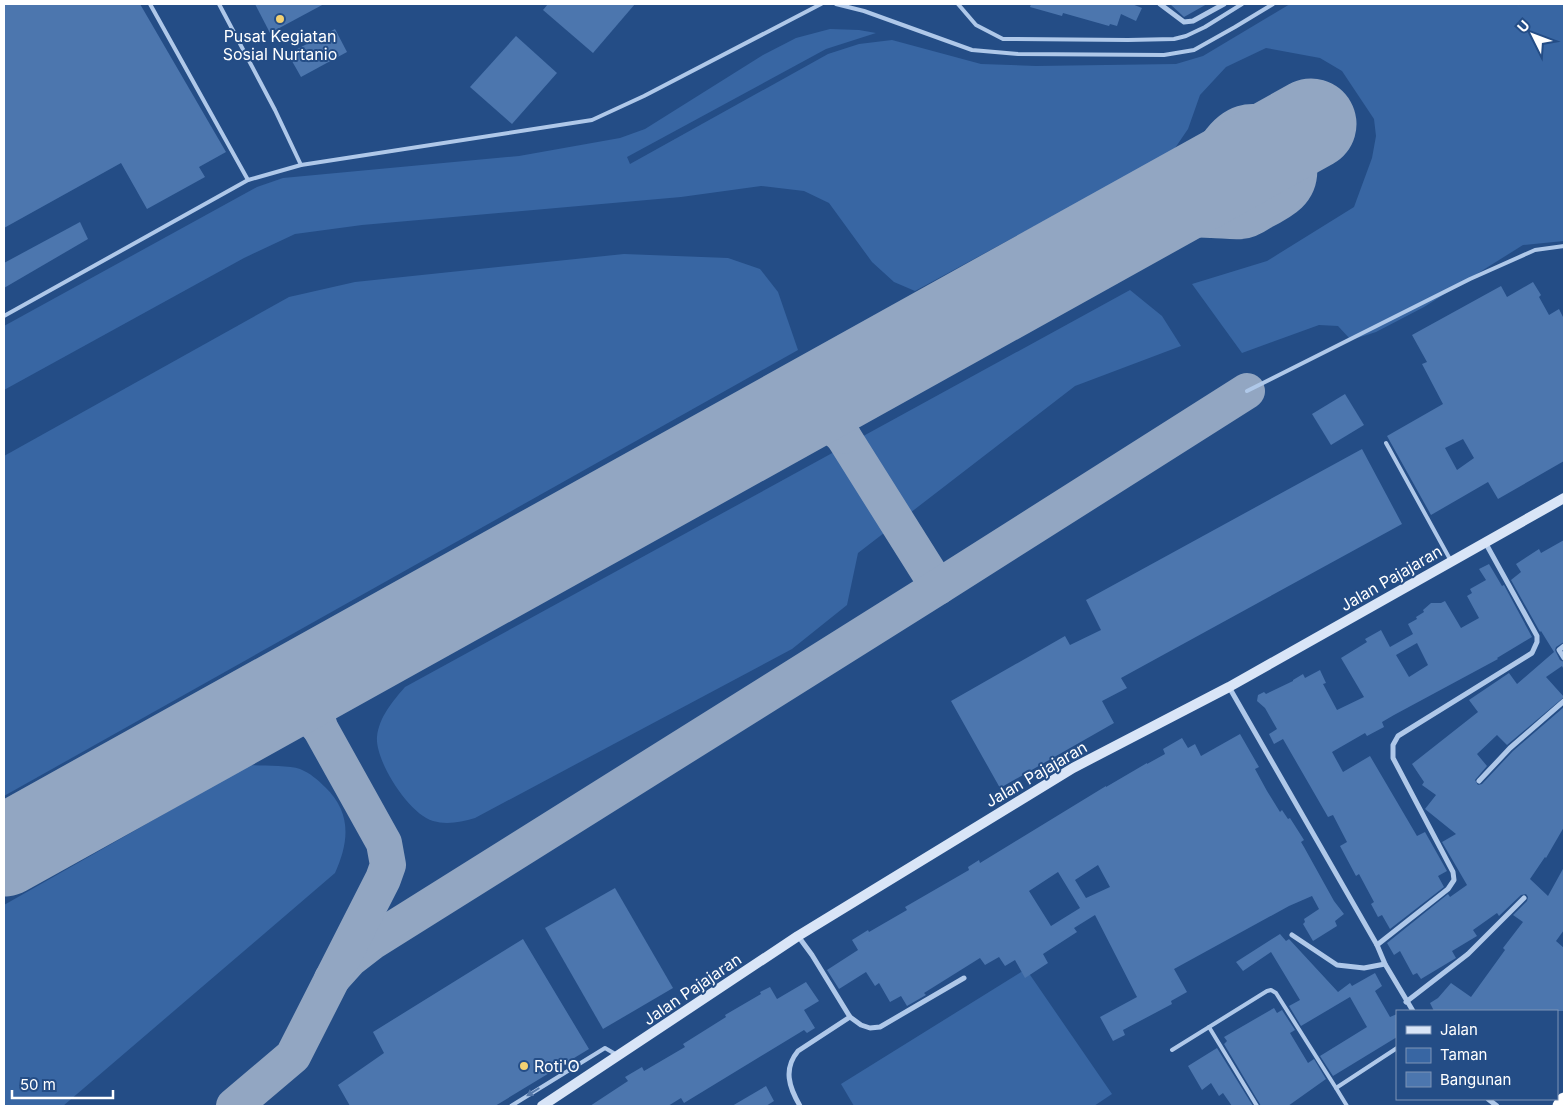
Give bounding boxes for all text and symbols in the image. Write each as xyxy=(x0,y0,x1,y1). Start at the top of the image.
north arrow xyxy=(1508,10,1558,60)
marker: Pusat Kegiatan Sosial Nurtanio xyxy=(274,13,286,25)
text: U xyxy=(1513,16,1533,35)
place label: Pusat Kegiatan Sosial Nurtanio xyxy=(223,26,337,64)
street label: Jalan Pajajaran xyxy=(1337,541,1445,615)
street label: Jalan Pajajaran xyxy=(982,737,1090,811)
street label: Jalan Pajajaran xyxy=(639,949,745,1029)
legend xyxy=(1396,1010,1558,1100)
text: Jalan xyxy=(1440,1020,1478,1039)
text: Taman xyxy=(1440,1045,1487,1064)
place label: Roti'O xyxy=(534,1056,580,1076)
marker: Roti'O xyxy=(518,1060,530,1072)
scale bar xyxy=(12,1068,114,1100)
text: Bangunan xyxy=(1440,1070,1511,1089)
text: 50 m xyxy=(20,1075,56,1094)
one-way arrow xyxy=(527,1088,540,1097)

